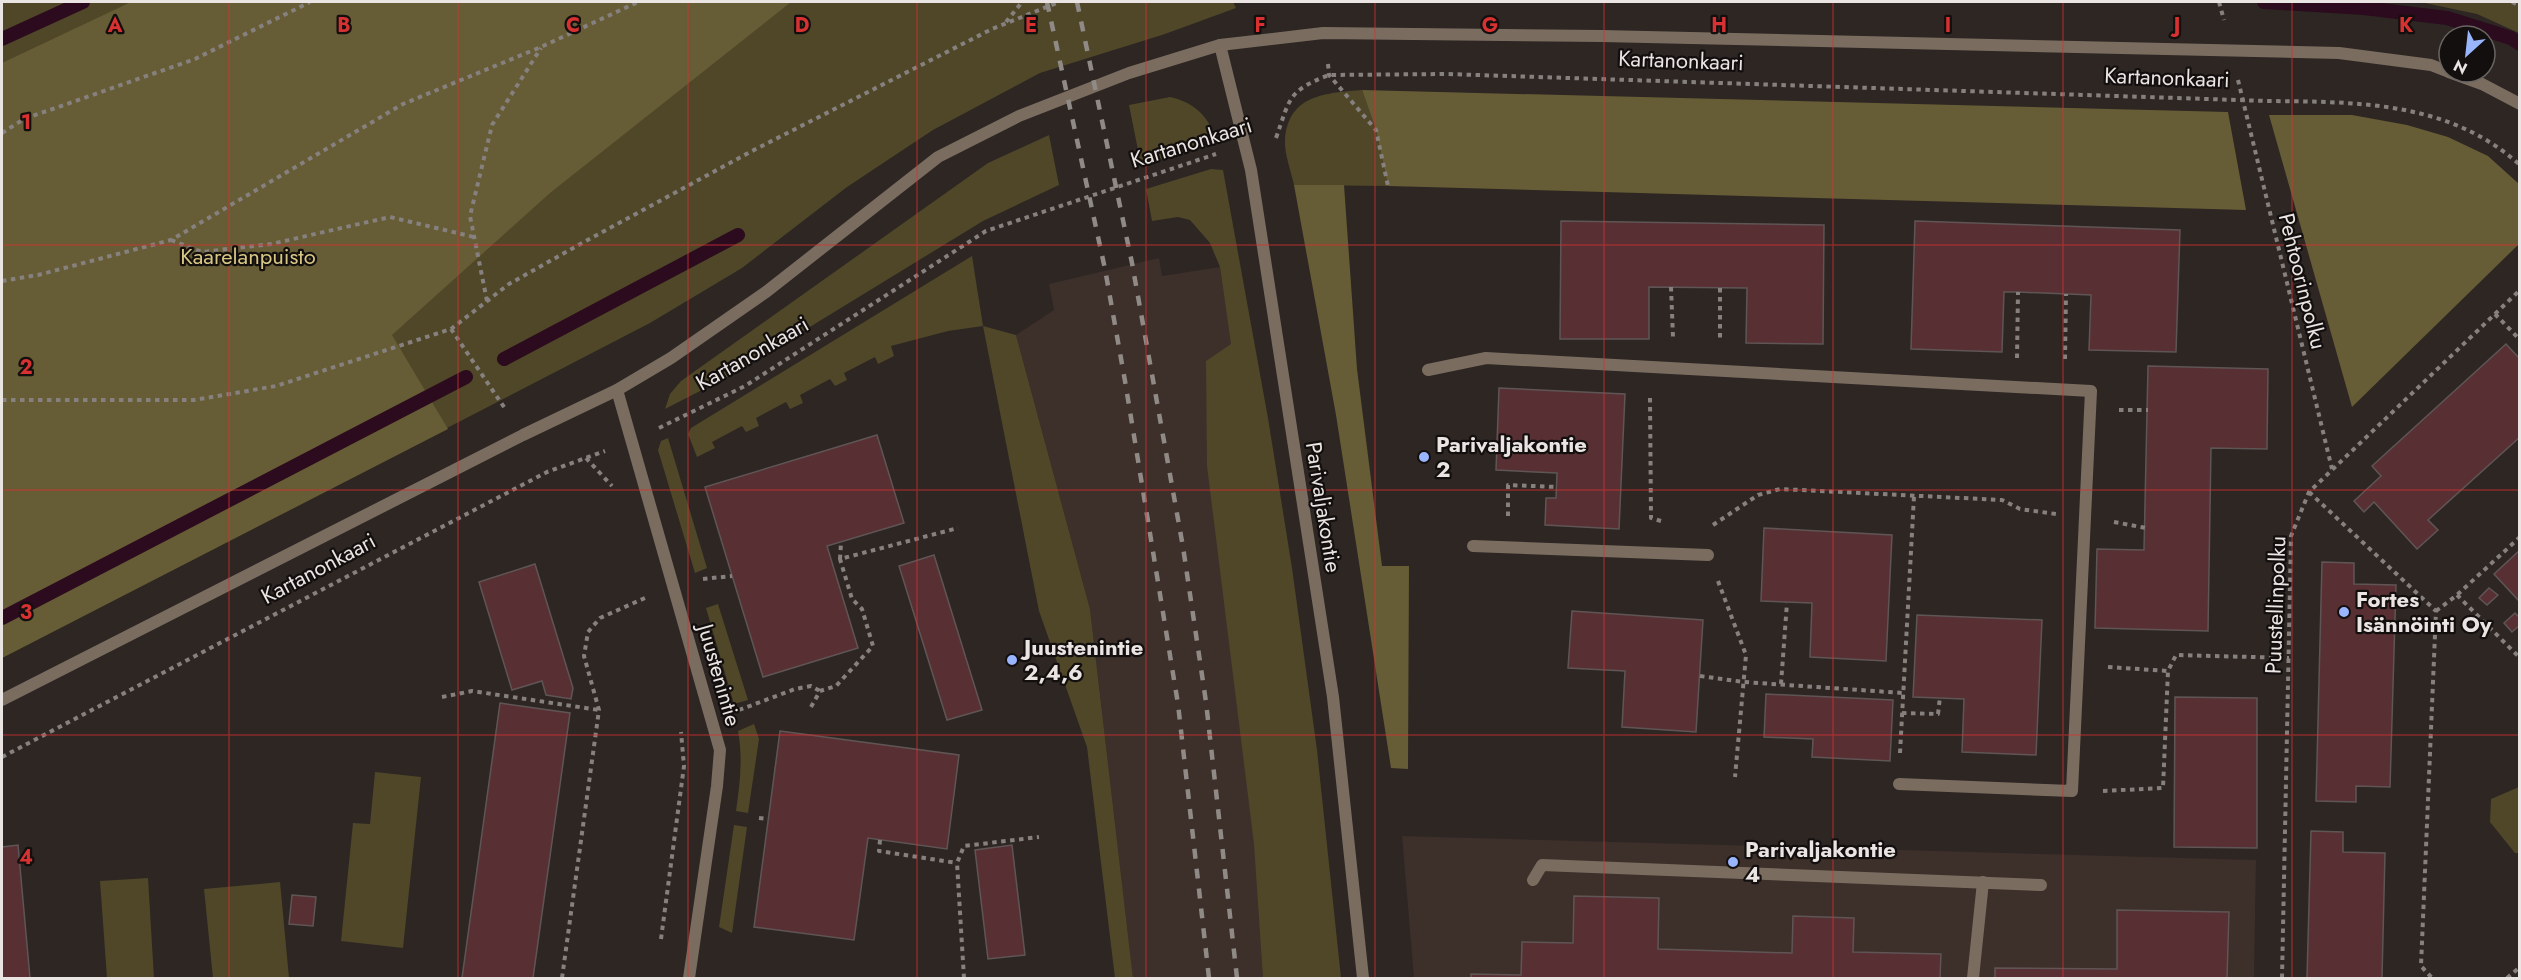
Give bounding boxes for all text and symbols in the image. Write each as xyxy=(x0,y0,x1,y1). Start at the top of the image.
text: A xyxy=(107,11,123,40)
text: B xyxy=(337,11,351,40)
text: C xyxy=(566,11,580,40)
text: D xyxy=(795,11,809,40)
text: E xyxy=(1025,11,1037,40)
text: F xyxy=(1254,11,1266,40)
text: G xyxy=(1482,11,1498,40)
text: H xyxy=(1711,11,1727,40)
text: I xyxy=(1945,11,1951,40)
text: J xyxy=(2170,11,2180,40)
text: K xyxy=(2399,11,2413,40)
north arrow xyxy=(2437,24,2497,84)
street label: Kartanonkaari xyxy=(1618,42,1744,78)
text: N xyxy=(2450,54,2471,80)
street label: Kartanonkaari xyxy=(2104,59,2230,95)
text: 1 xyxy=(21,108,31,137)
street label: Kartanonkaari xyxy=(1126,108,1256,176)
street label: Pehtoorinpolku xyxy=(2271,210,2335,352)
park label: Kaarelanpuisto xyxy=(180,240,316,272)
street label: Kartanonkaari xyxy=(690,308,814,398)
text: 2 xyxy=(19,353,33,382)
place label: Parivaljakontie 2 xyxy=(1436,428,1587,485)
street label: Parivaljakontie xyxy=(1298,439,1350,575)
marker: Parivaljakontie 2 xyxy=(1417,450,1431,464)
street label: Kartanonkaari xyxy=(255,524,381,612)
street label: Puustellinpolku xyxy=(2257,535,2293,675)
place label: Fortes Isännöinti Oy xyxy=(2356,583,2492,640)
text: 3 xyxy=(20,598,32,627)
marker: Fortes Isännöinti Oy xyxy=(2337,605,2351,619)
street label: Juustenintie xyxy=(689,617,750,730)
place label: Juustenintie 2,4,6 xyxy=(1020,631,1143,688)
marker: Juustenintie 2,4,6 xyxy=(1005,653,1019,667)
place label: Parivaljakontie 4 xyxy=(1745,833,1896,890)
text: 4 xyxy=(19,843,33,872)
marker: Parivaljakontie 4 xyxy=(1726,855,1740,869)

